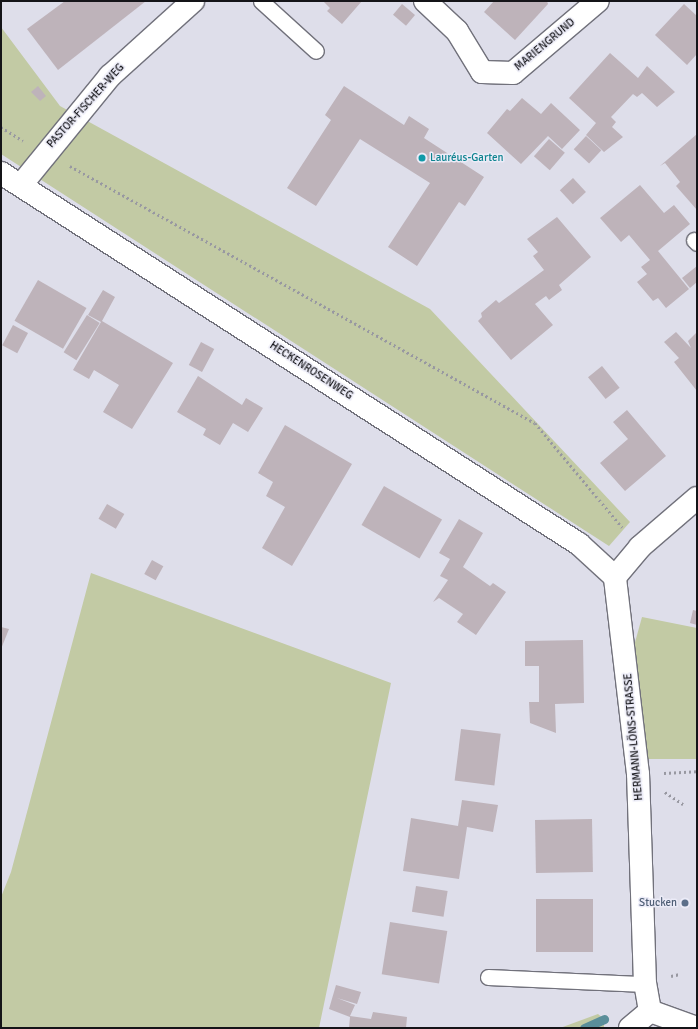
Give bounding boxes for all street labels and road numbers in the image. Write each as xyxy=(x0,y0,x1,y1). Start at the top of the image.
street label: MARIENGRUND xyxy=(512,16,578,74)
street label: PASTOR-FISCHER-WEG xyxy=(45,61,127,151)
street label: HECKENROSENWEG xyxy=(267,339,355,403)
street label: HERMANN-LÖNS-STRASSE xyxy=(622,673,646,801)

